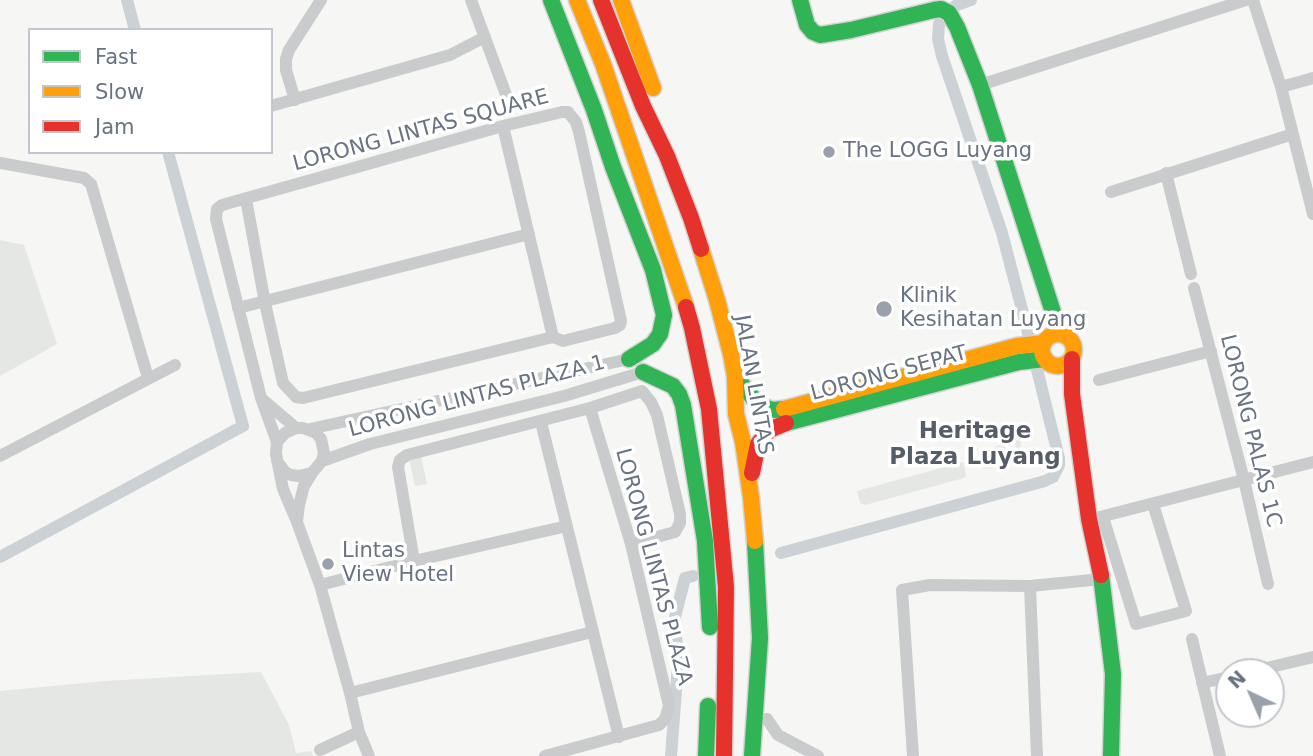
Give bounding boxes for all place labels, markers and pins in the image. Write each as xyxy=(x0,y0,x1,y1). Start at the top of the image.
place label: The LOGG Luyang xyxy=(843,139,1032,165)
marker: The LOGG Luyang xyxy=(821,144,837,160)
place label: Klinik Kesihatan Luyang xyxy=(900,284,1086,334)
marker: Klinik Kesihatan Luyang xyxy=(874,299,894,319)
place label: Lintas View Hotel xyxy=(342,539,454,589)
marker: Lintas View Hotel xyxy=(320,556,336,572)

